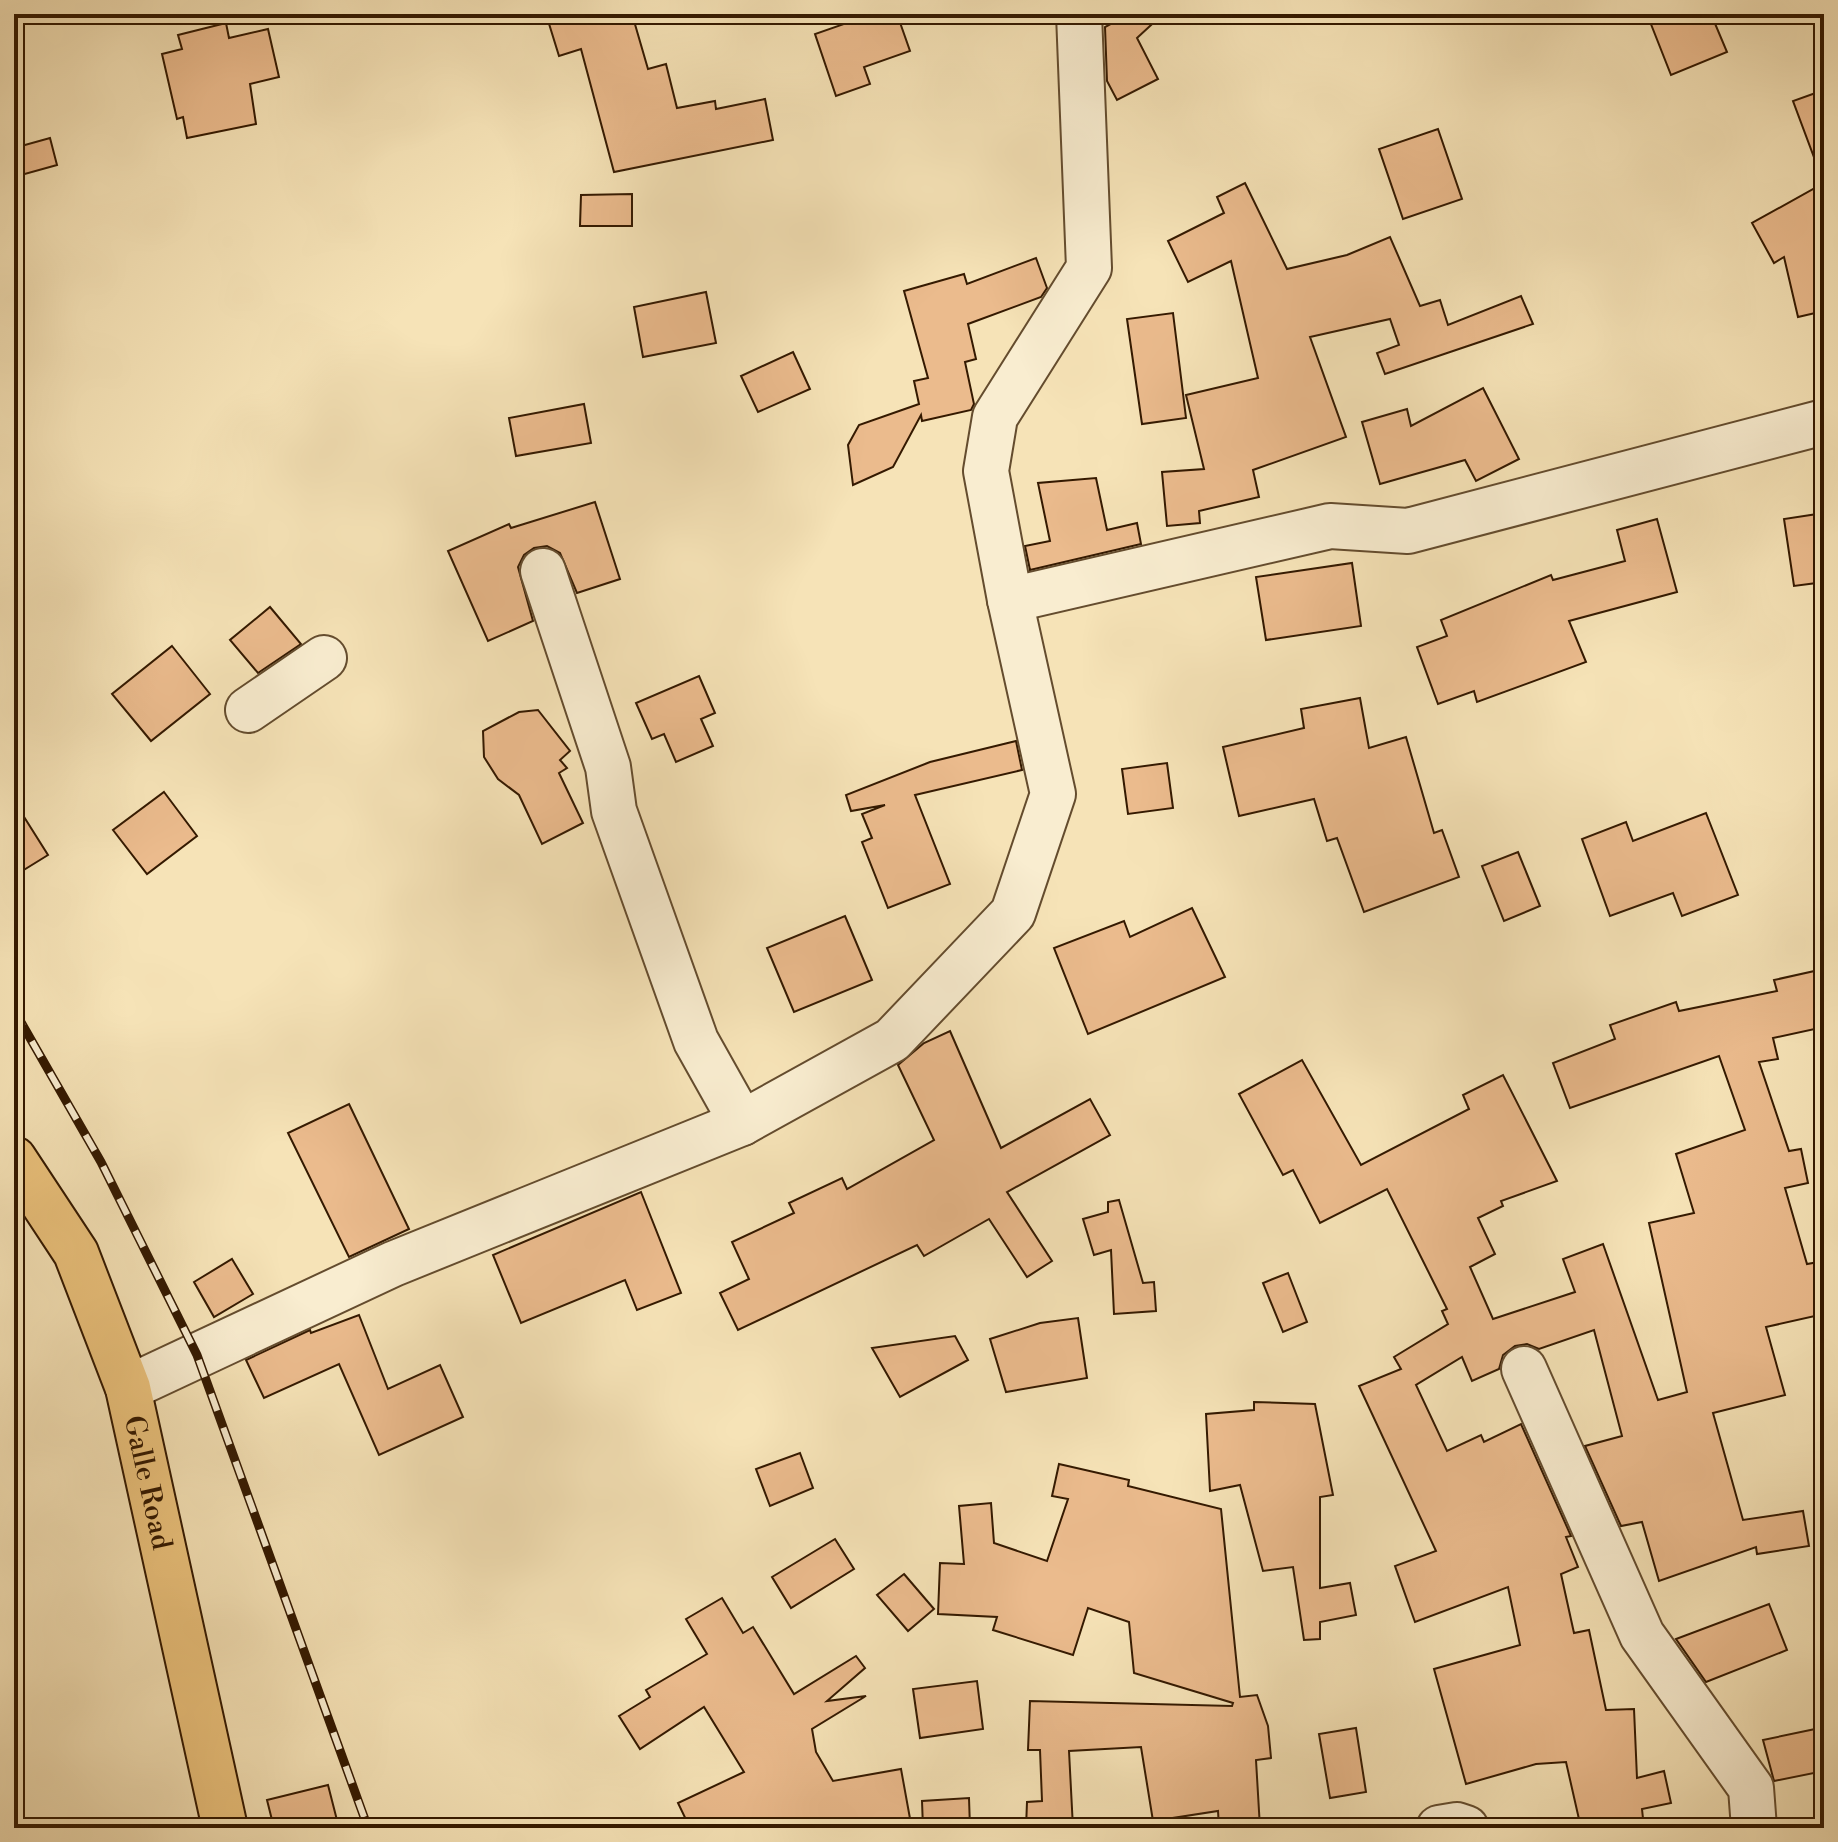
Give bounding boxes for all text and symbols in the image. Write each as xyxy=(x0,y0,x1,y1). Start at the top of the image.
street label: Galle Road xyxy=(116,1412,179,1553)

